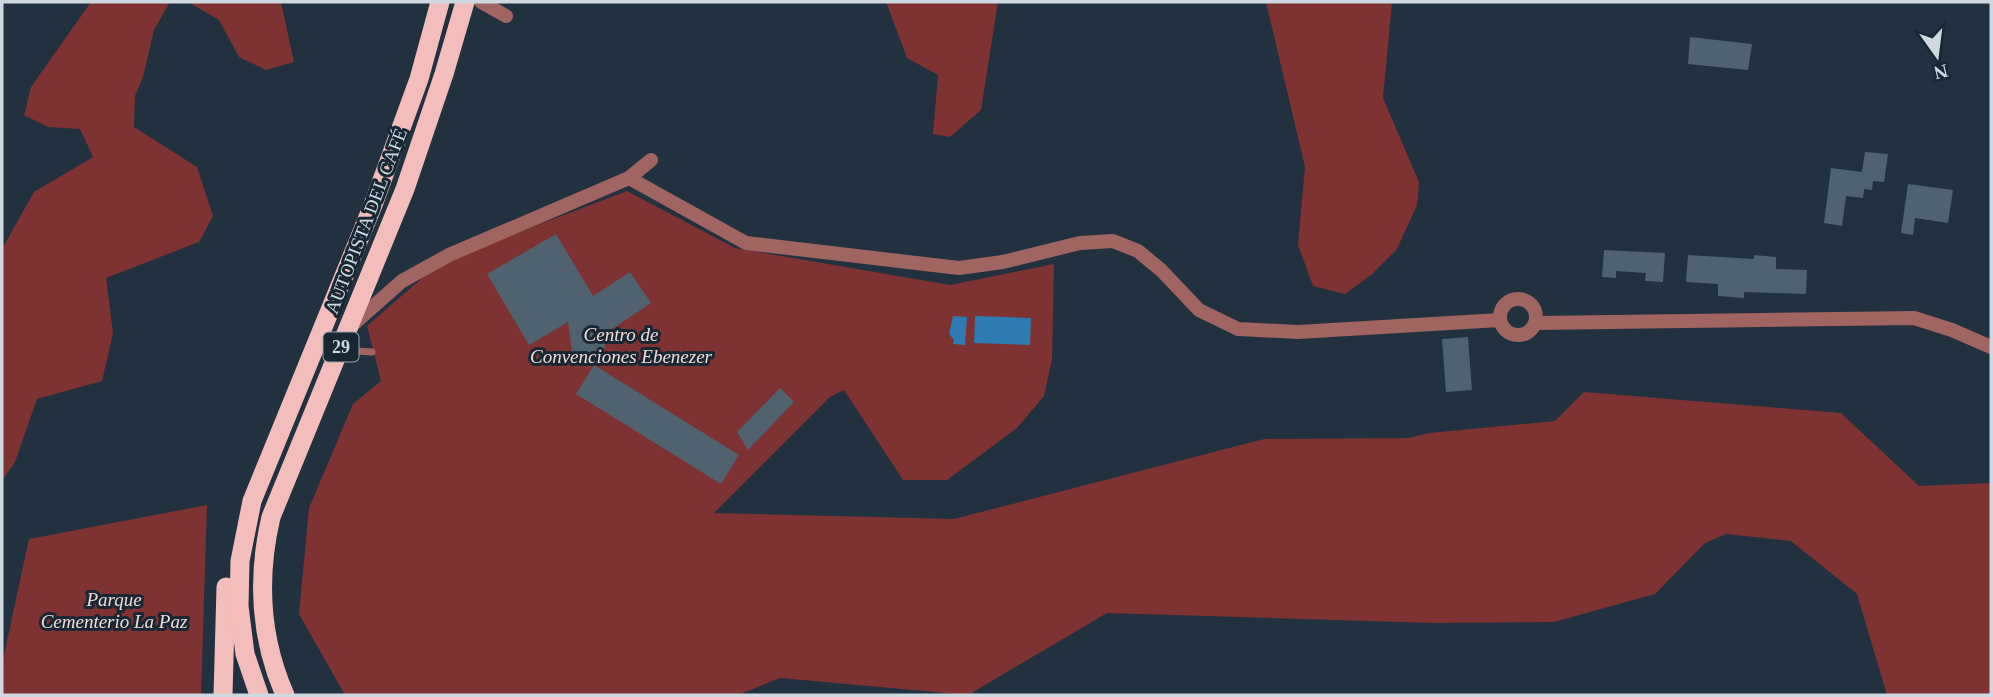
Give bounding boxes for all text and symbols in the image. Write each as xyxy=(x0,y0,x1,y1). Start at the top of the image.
north arrow xyxy=(1902,21,1972,91)
text: N xyxy=(1932,60,1950,84)
street label: AUTOPISTA DEL CAFÉ xyxy=(321,125,411,317)
park label: Centro de Convenciones Ebenezer xyxy=(530,324,713,367)
road number: 29 xyxy=(324,332,358,362)
park label: Parque Cementerio La Paz xyxy=(41,589,188,632)

